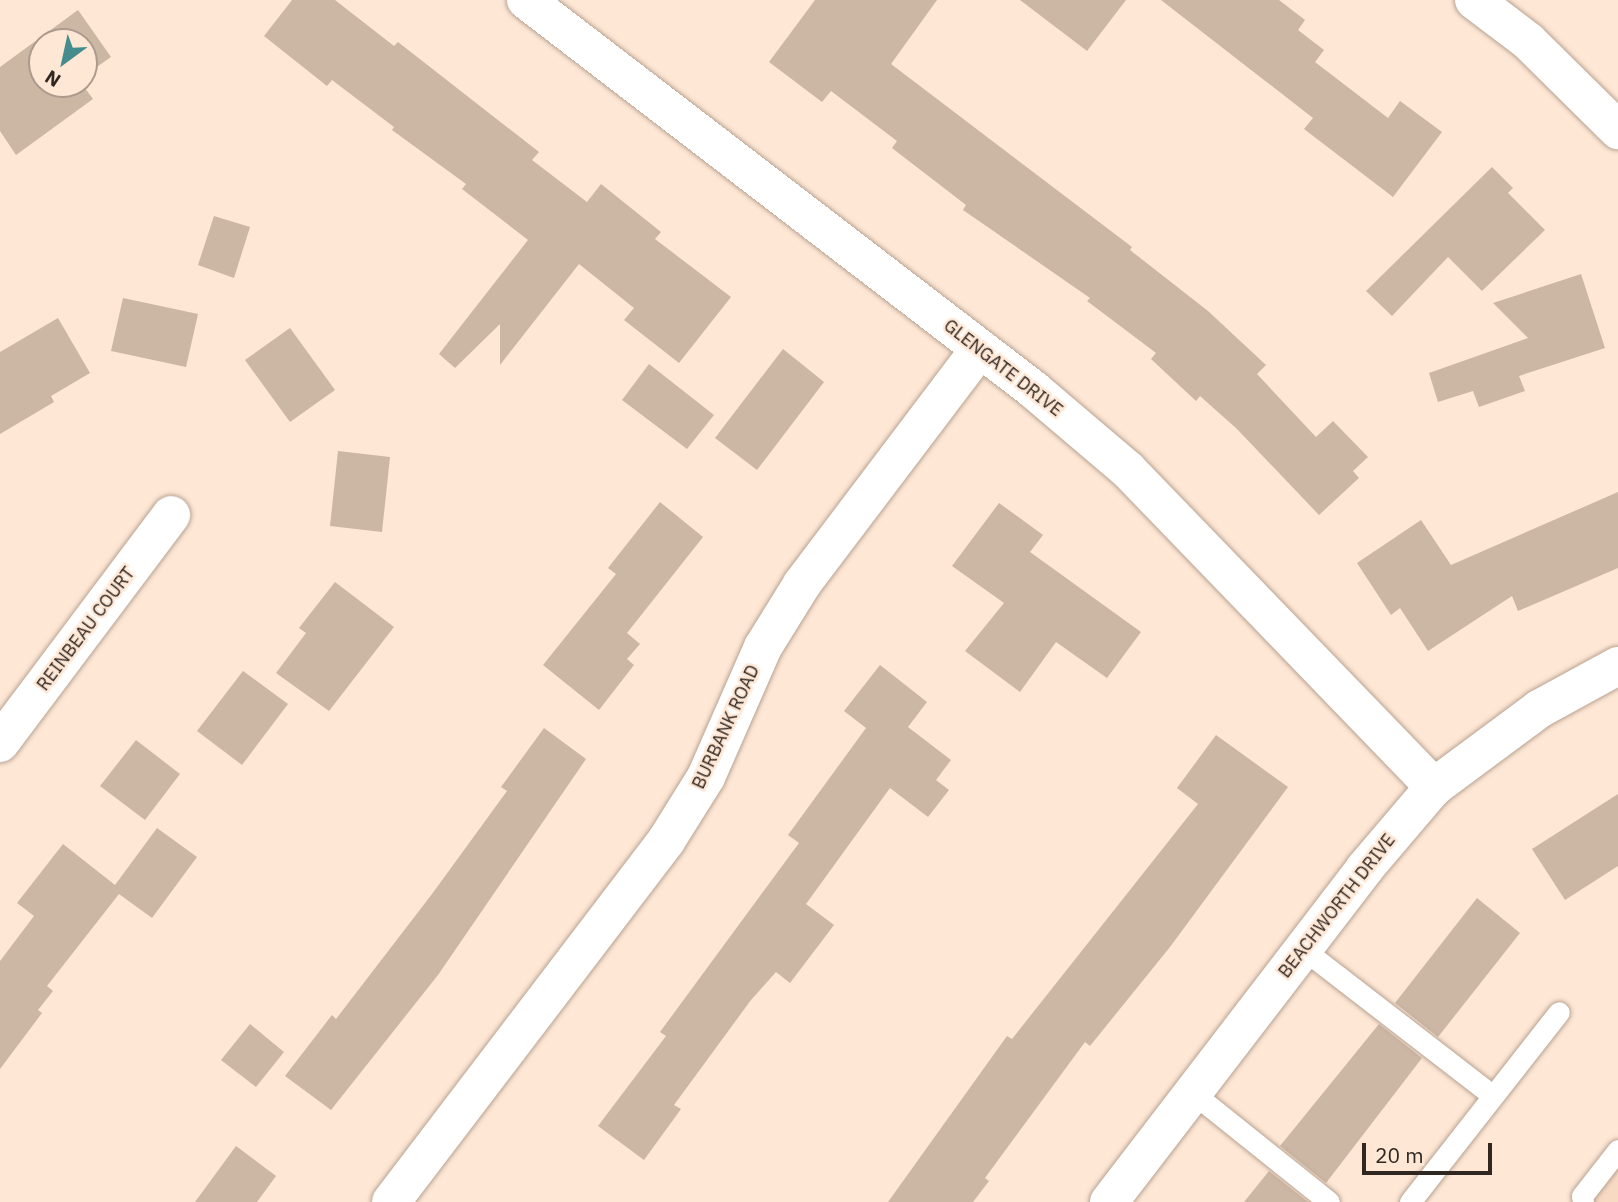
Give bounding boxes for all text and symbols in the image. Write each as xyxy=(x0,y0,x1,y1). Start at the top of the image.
north arrow xyxy=(28,28,98,98)
text: N xyxy=(40,65,65,93)
street label: GLENGATE DRIVE xyxy=(939,315,1067,421)
street label: REINBEAU COURT xyxy=(32,563,140,695)
street label: BURBANK ROAD xyxy=(688,662,764,792)
street label: BEACHWORTH DRIVE xyxy=(1274,830,1400,982)
scale bar xyxy=(1366,1128,1496,1172)
text: 20 m xyxy=(1375,1141,1424,1169)

